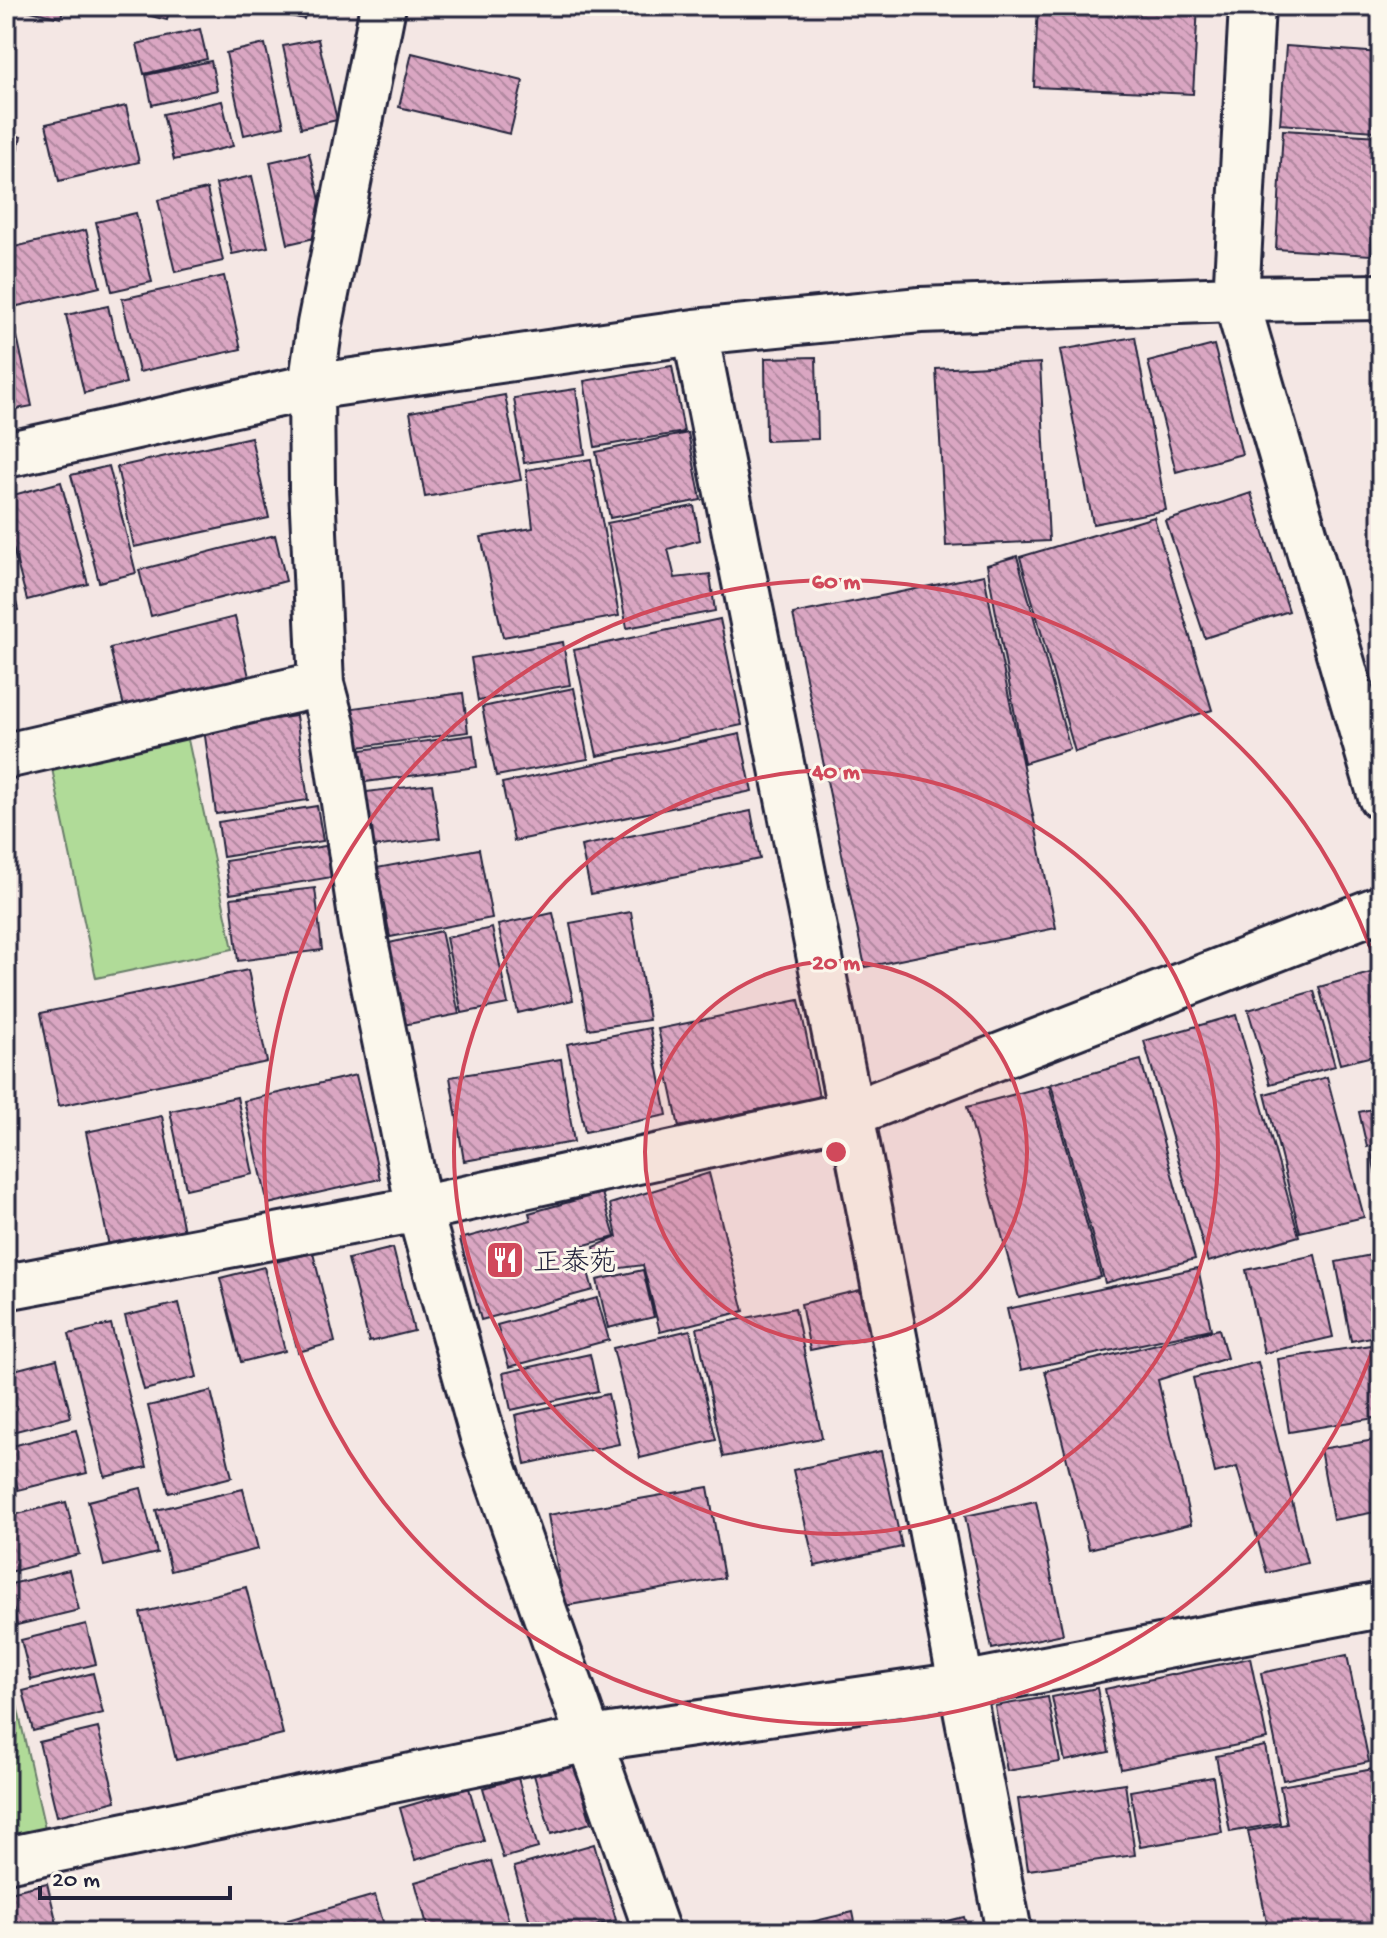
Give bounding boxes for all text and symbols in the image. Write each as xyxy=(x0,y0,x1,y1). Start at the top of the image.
text: 60 m xyxy=(812,569,860,598)
text: 40 m xyxy=(811,759,860,788)
text: 20 m xyxy=(812,950,860,979)
centre of rings xyxy=(822,1138,850,1166)
restaurant icon: 正泰苑 xyxy=(484,1239,526,1281)
place label: 正泰苑 xyxy=(533,1246,617,1281)
scale bar xyxy=(40,1850,230,1900)
text: 20 m xyxy=(52,1867,100,1896)

